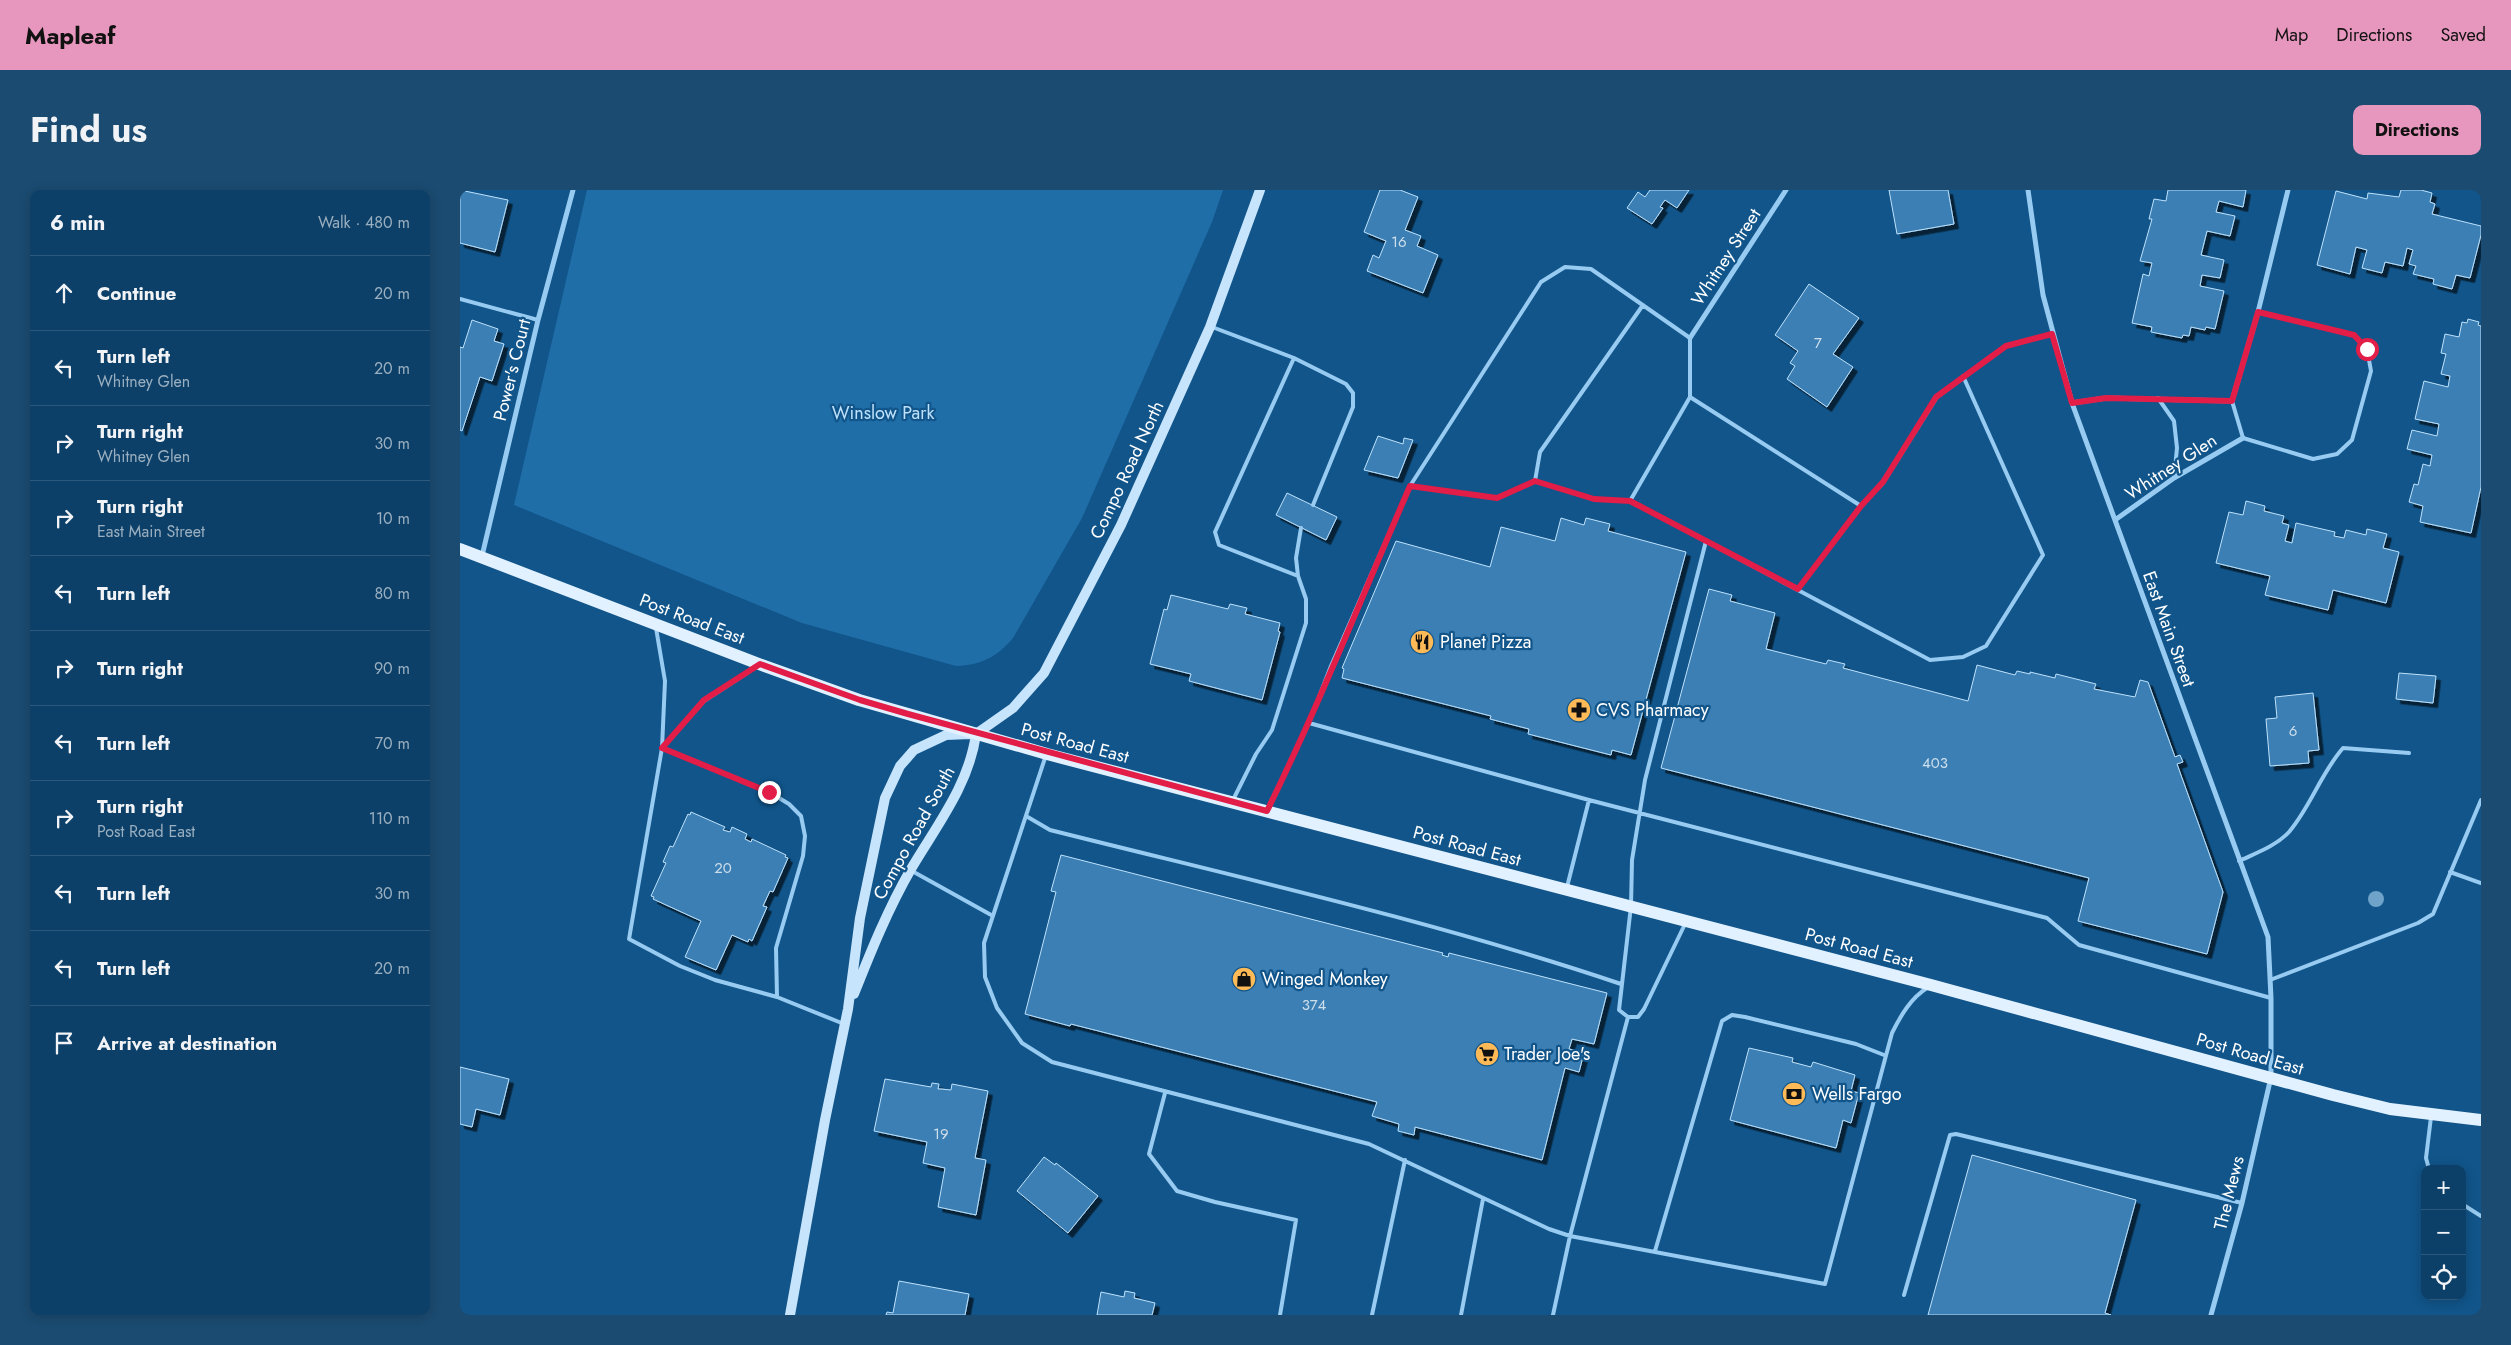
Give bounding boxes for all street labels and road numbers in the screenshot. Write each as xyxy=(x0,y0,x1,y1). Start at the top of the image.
street label: Whitney Street xyxy=(1685,203,1767,311)
street label: Power's Court xyxy=(487,316,537,424)
street label: Compo Road North xyxy=(1084,397,1170,543)
street label: Whitney Glen xyxy=(2120,428,2222,506)
street label: East Main Street xyxy=(2136,568,2202,691)
street label: Post Road East xyxy=(636,587,749,651)
street label: Post Road East xyxy=(1018,716,1132,770)
street label: Compo Road South xyxy=(867,762,961,904)
street label: Post Road East xyxy=(1410,819,1524,873)
street label: Post Road East xyxy=(1802,921,1916,975)
street label: Post Road East xyxy=(2193,1026,2307,1082)
street label: The Mews xyxy=(2207,1153,2251,1233)

